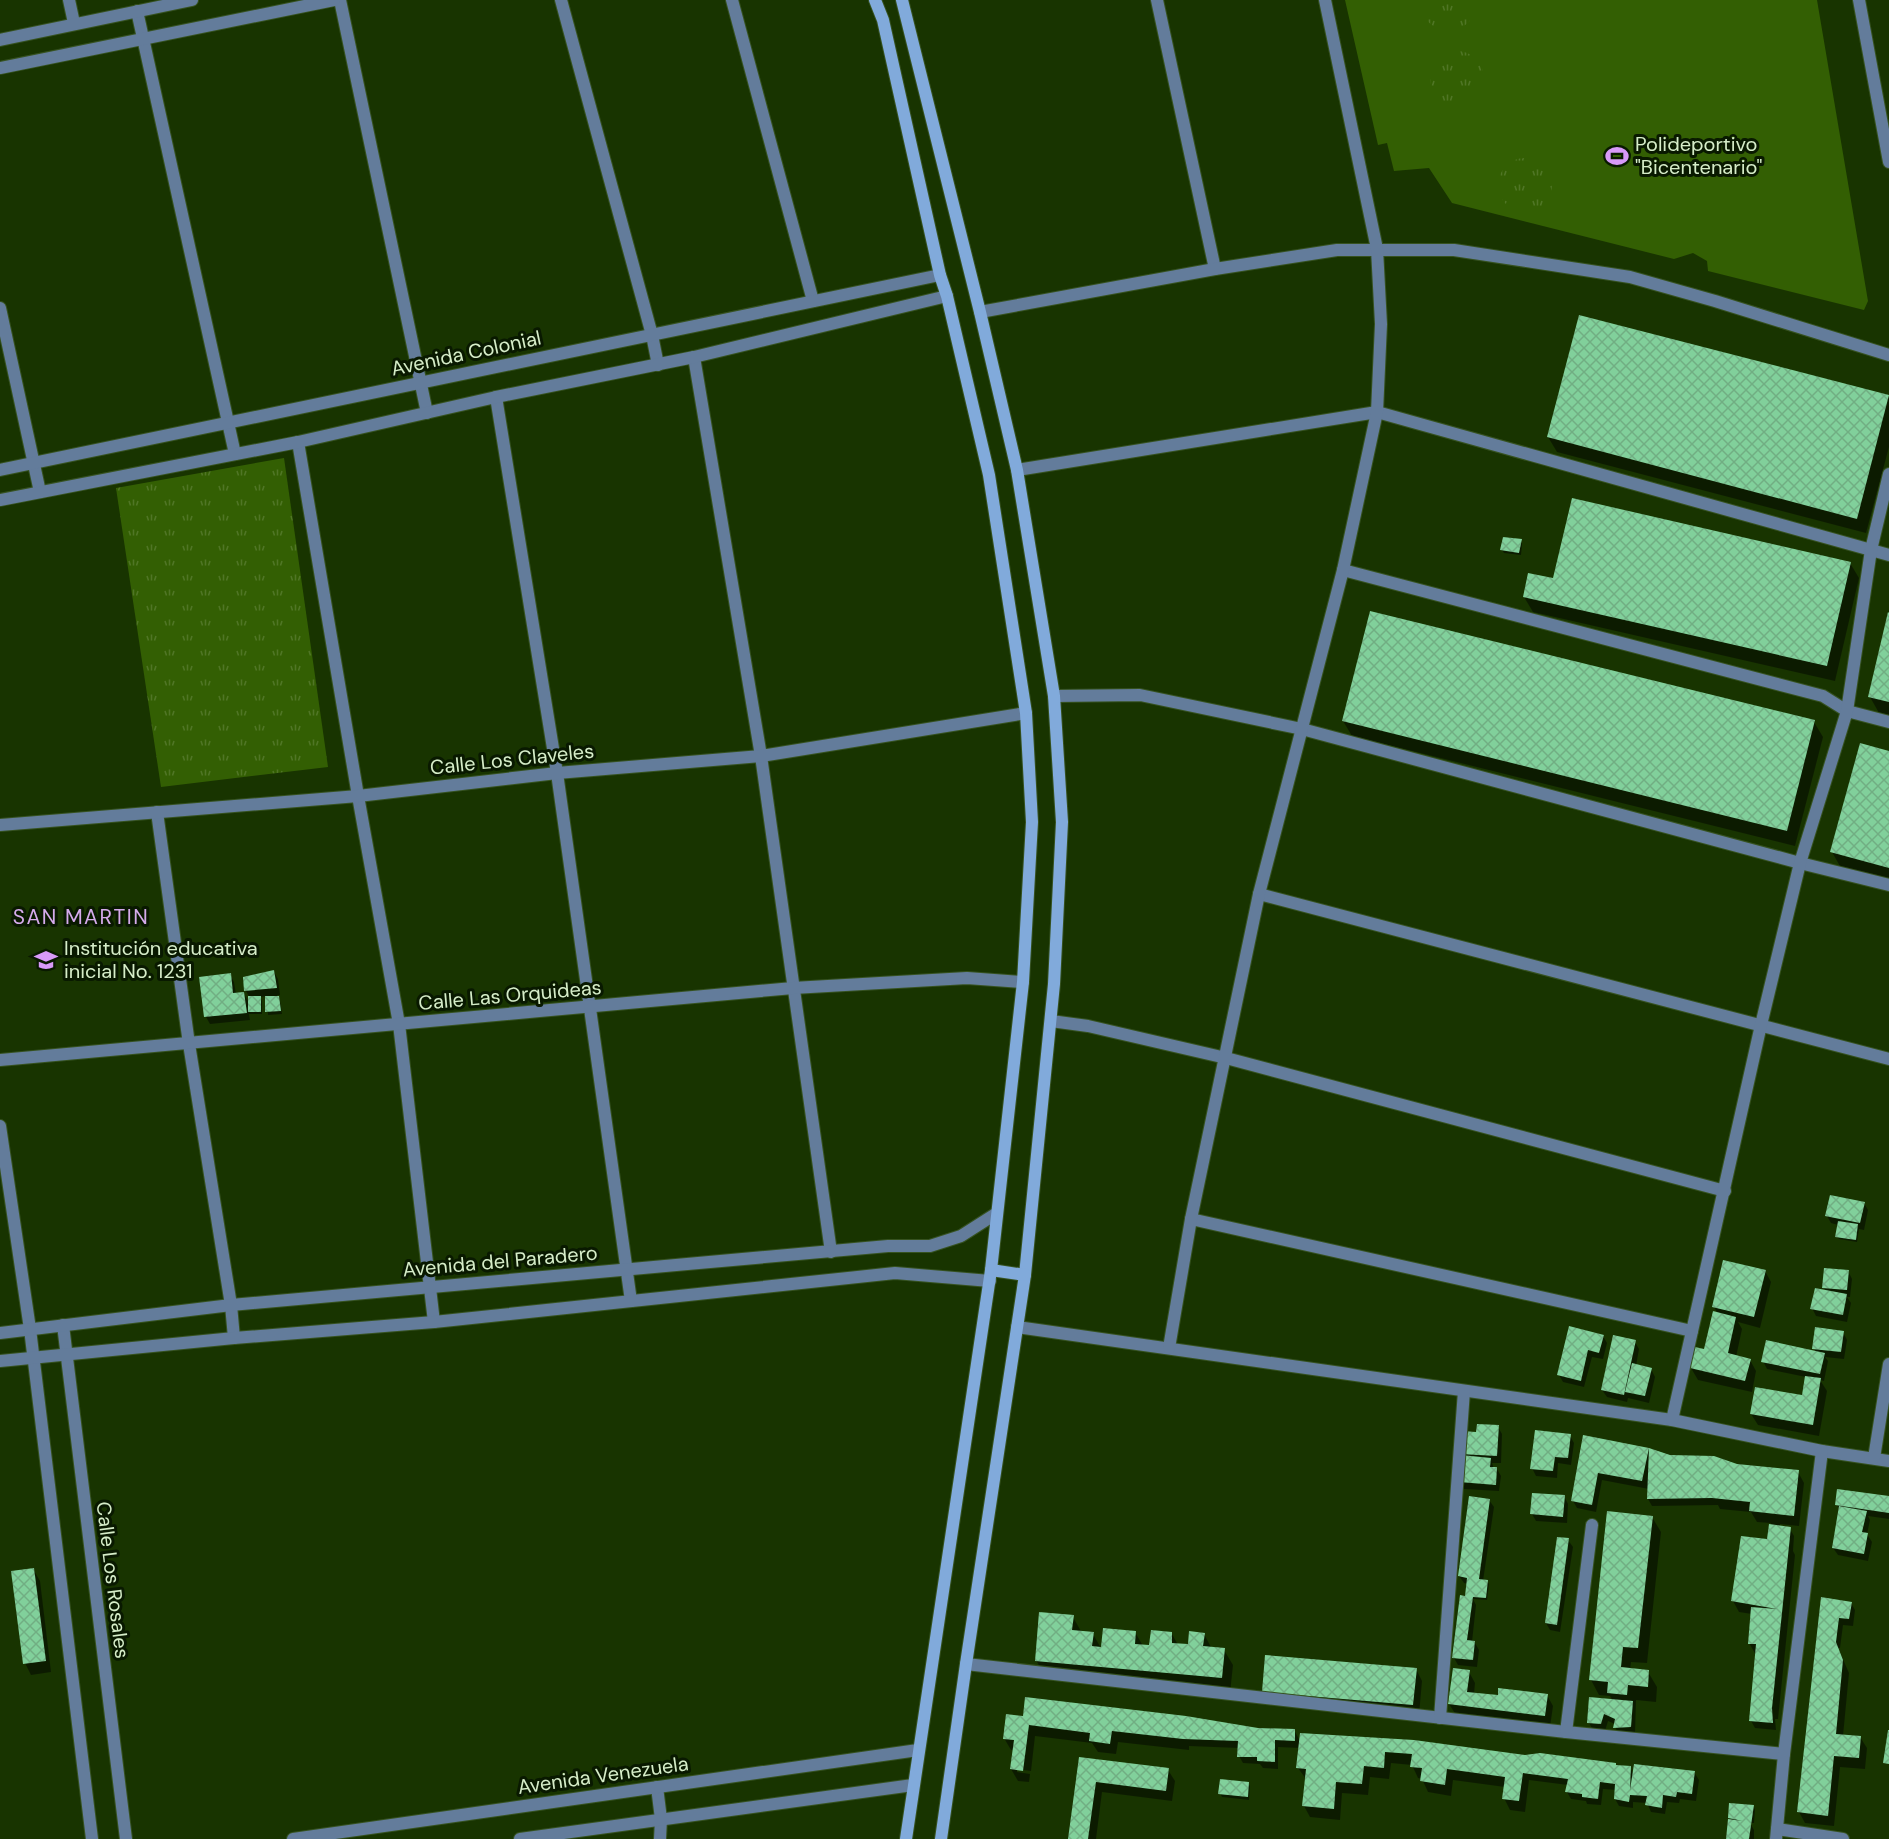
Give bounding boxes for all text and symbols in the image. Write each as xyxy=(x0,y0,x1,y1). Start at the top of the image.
place label: Polideportivo "Bicentenario" xyxy=(1635,131,1762,180)
sports icon: Polideportivo "Bicentenario" xyxy=(1604,143,1630,169)
street label: Avenida Colonial xyxy=(389,324,543,382)
street label: Calle Los Claveles xyxy=(429,737,595,781)
district label: SAN MARTIN xyxy=(13,903,149,931)
place label: Institución educativa inicial No. 1231 xyxy=(64,935,258,984)
school or university icon: Institución educativa inicial No. 1231 xyxy=(33,947,59,973)
street label: Calle Las Orquideas xyxy=(417,974,603,1016)
street label: Avenida del Paradero xyxy=(402,1240,598,1282)
street label: Calle Los Rosales xyxy=(90,1500,136,1660)
street label: Avenida Venezuela xyxy=(516,1750,690,1800)

